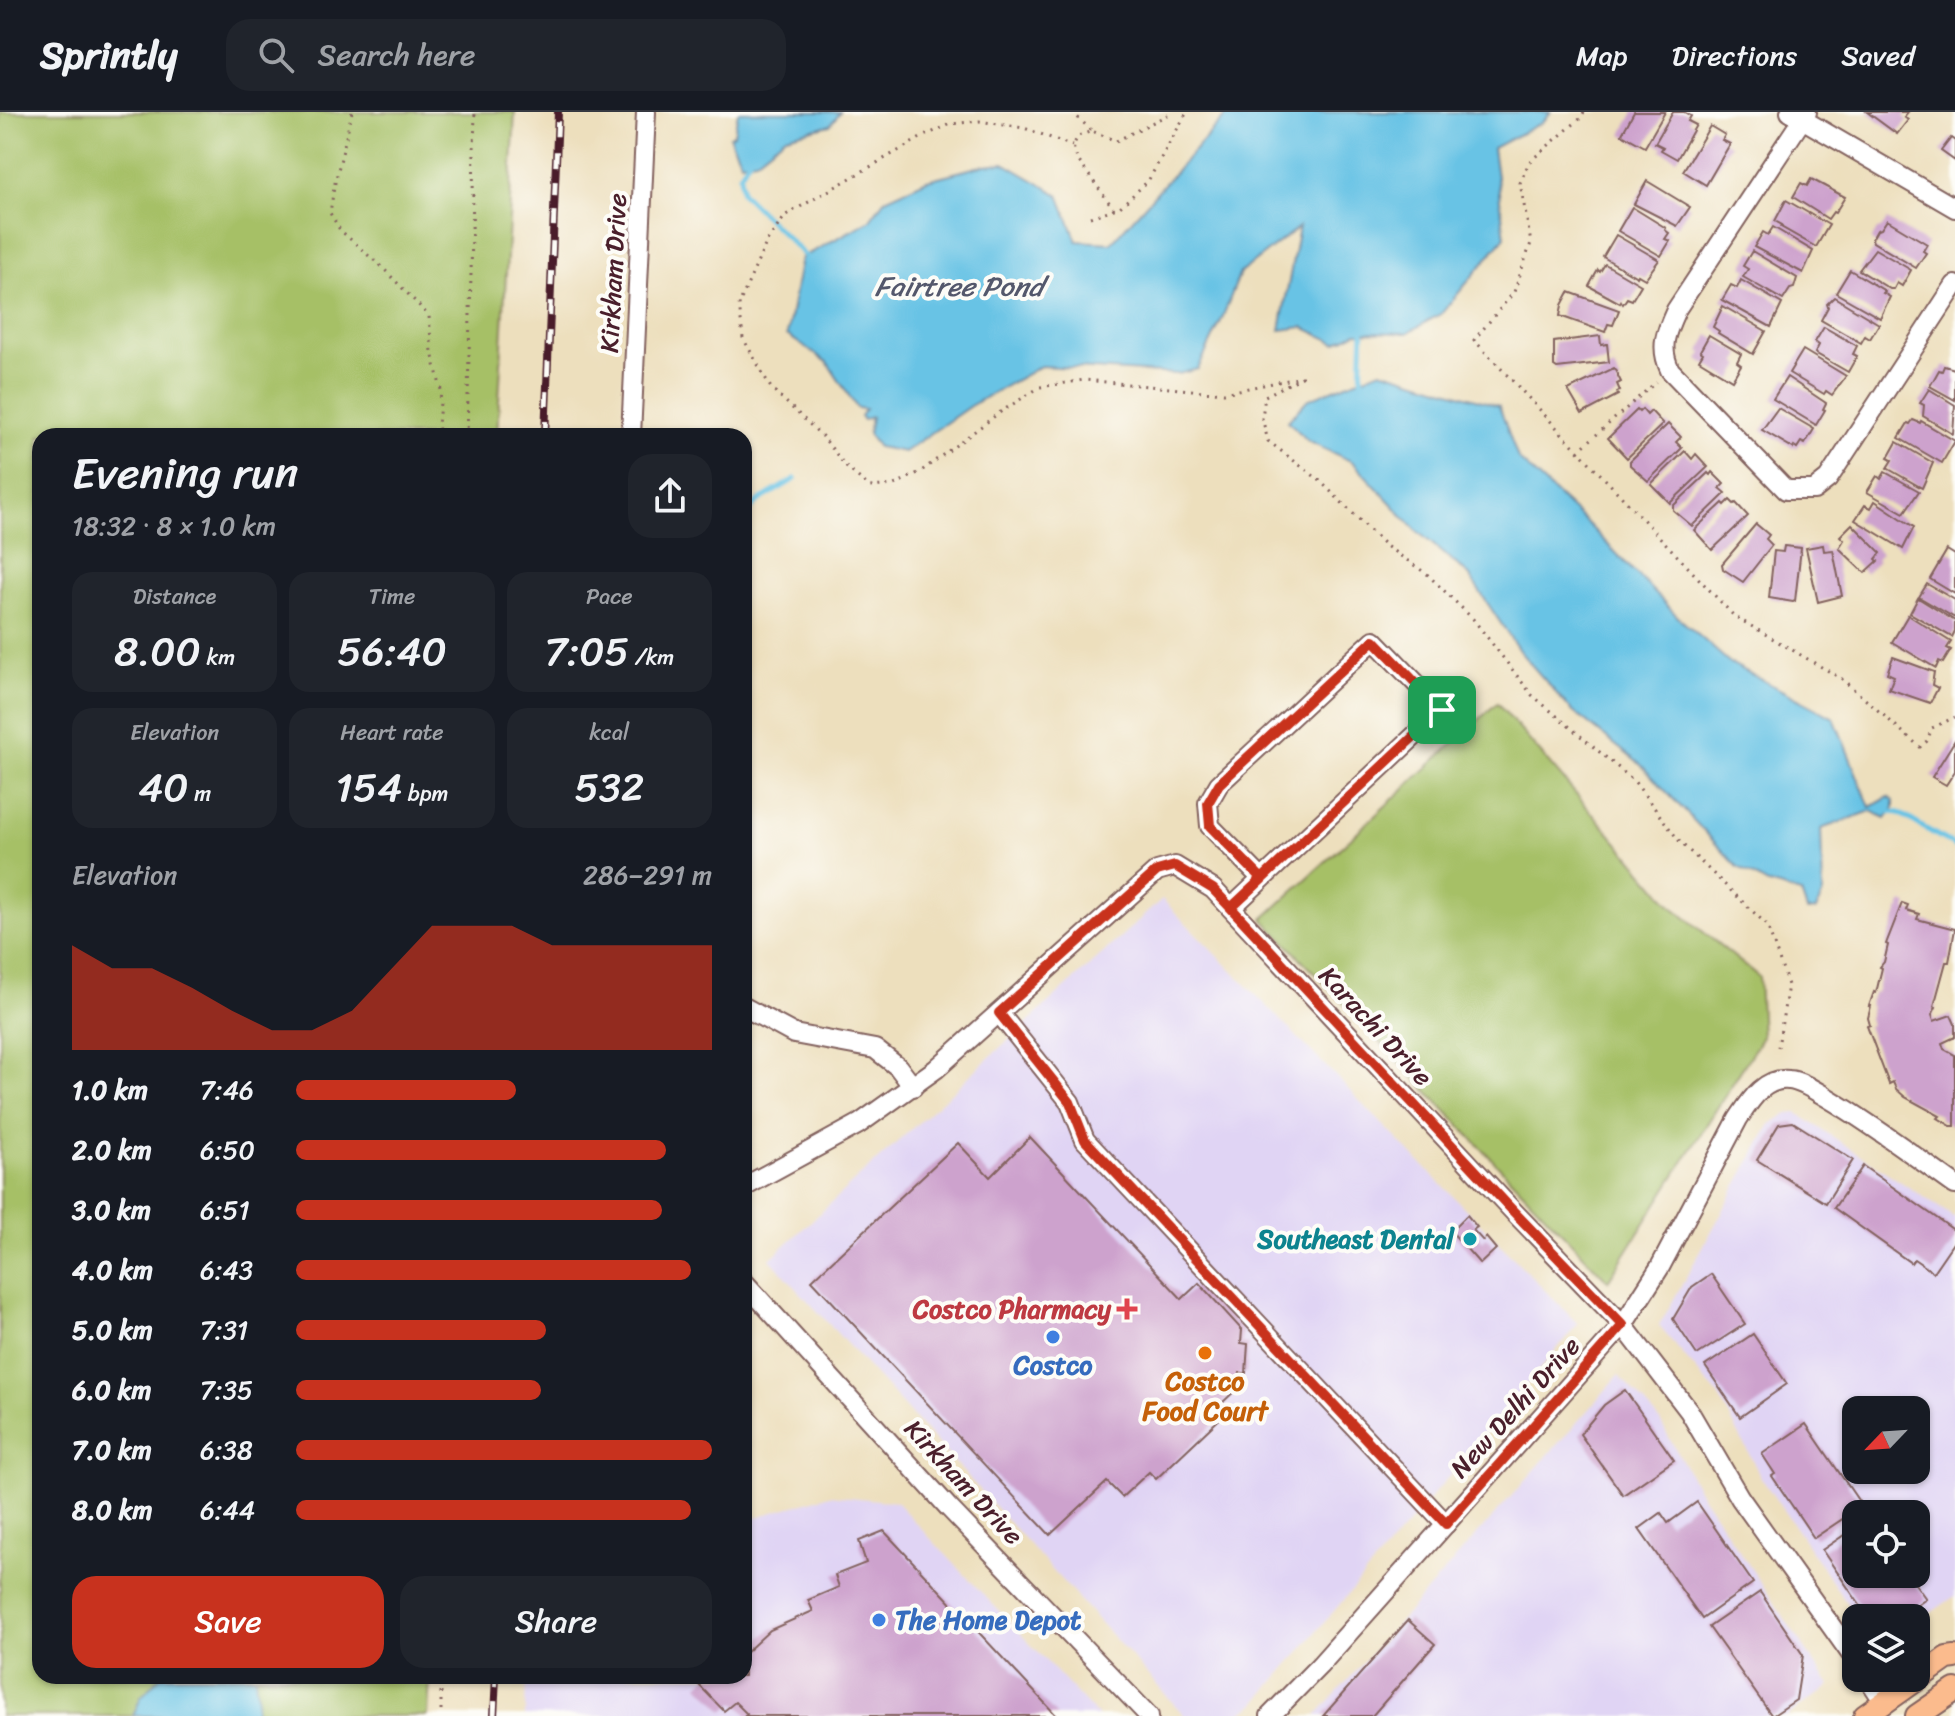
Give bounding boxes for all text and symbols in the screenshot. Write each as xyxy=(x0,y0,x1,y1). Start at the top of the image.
search box xyxy=(226,19,786,91)
text: Sprintly xyxy=(40,22,178,89)
text: Search here xyxy=(318,28,476,82)
text: Map xyxy=(1576,31,1628,80)
text: Directions xyxy=(1672,31,1797,80)
text: Saved xyxy=(1841,31,1915,80)
icon: search xyxy=(254,33,298,77)
street label: Kirkham Drive xyxy=(586,192,640,354)
water label: Fairtree Pond xyxy=(875,262,1050,311)
text: Evening run xyxy=(72,434,298,512)
button: share xyxy=(628,454,712,538)
text: 18:32 · 8 × 1.0 km xyxy=(72,503,276,549)
text: Distance xyxy=(133,577,216,616)
text: Time xyxy=(369,577,415,616)
text: Pace xyxy=(586,577,633,616)
text: 8.00 xyxy=(114,616,201,687)
text: 56:40 xyxy=(337,616,447,687)
text: 7:05 xyxy=(544,616,629,687)
text: km xyxy=(201,638,235,677)
text: /km xyxy=(629,638,674,677)
pin xyxy=(1408,676,1476,744)
icon: arrive xyxy=(1420,688,1464,732)
text: Elevation xyxy=(130,713,219,752)
text: Heart rate xyxy=(340,713,444,752)
text: kcal xyxy=(589,713,629,752)
text: 40 xyxy=(138,752,188,823)
text: 154 xyxy=(336,752,402,823)
text: 532 xyxy=(575,752,644,823)
text: m xyxy=(188,774,211,813)
text: bpm xyxy=(402,774,448,813)
text: Elevation xyxy=(72,852,177,898)
text: 286–291 m xyxy=(583,852,712,898)
street label: Karachi Drive xyxy=(1307,955,1445,1097)
text: 1.0 km xyxy=(72,1067,148,1113)
text: 7:46 xyxy=(200,1067,254,1113)
text: 2.0 km xyxy=(72,1127,152,1173)
text: 6:50 xyxy=(200,1127,255,1173)
text: 3.0 km xyxy=(72,1187,151,1233)
text: 6:51 xyxy=(200,1187,250,1233)
place label: Southeast Dental xyxy=(1256,1216,1456,1262)
marker: Southeast Dental xyxy=(1461,1230,1479,1248)
text: 4.0 km xyxy=(72,1247,153,1293)
text: 6:43 xyxy=(200,1247,253,1293)
place label: Costco Pharmacy xyxy=(912,1286,1111,1332)
marker: Costco Pharmacy xyxy=(1118,1300,1136,1318)
text: 5.0 km xyxy=(72,1307,153,1353)
text: 7:31 xyxy=(200,1307,248,1353)
street label: New Delhi Drive xyxy=(1438,1325,1592,1489)
marker: Costco xyxy=(1044,1328,1062,1346)
place label: Costco xyxy=(1013,1342,1093,1388)
marker: Costco Food Court xyxy=(1196,1344,1214,1362)
place label: Costco Food Court xyxy=(1141,1358,1269,1434)
text: 6.0 km xyxy=(72,1367,152,1413)
text: 7:35 xyxy=(200,1367,253,1413)
north arrow xyxy=(1842,1396,1930,1484)
map controls xyxy=(1842,1396,1930,1692)
street label: Kirkham Drive xyxy=(893,1408,1035,1556)
text: 7.0 km xyxy=(72,1427,152,1473)
text: 6:38 xyxy=(200,1427,253,1473)
text: 8.0 km xyxy=(72,1487,153,1533)
text: 6:44 xyxy=(200,1487,255,1533)
button: locate xyxy=(1842,1500,1930,1588)
button: Save xyxy=(72,1576,384,1668)
button: Share xyxy=(400,1576,712,1668)
place label: The Home Depot xyxy=(895,1597,1082,1643)
button: layers xyxy=(1842,1604,1930,1692)
marker: The Home Depot xyxy=(870,1611,888,1629)

